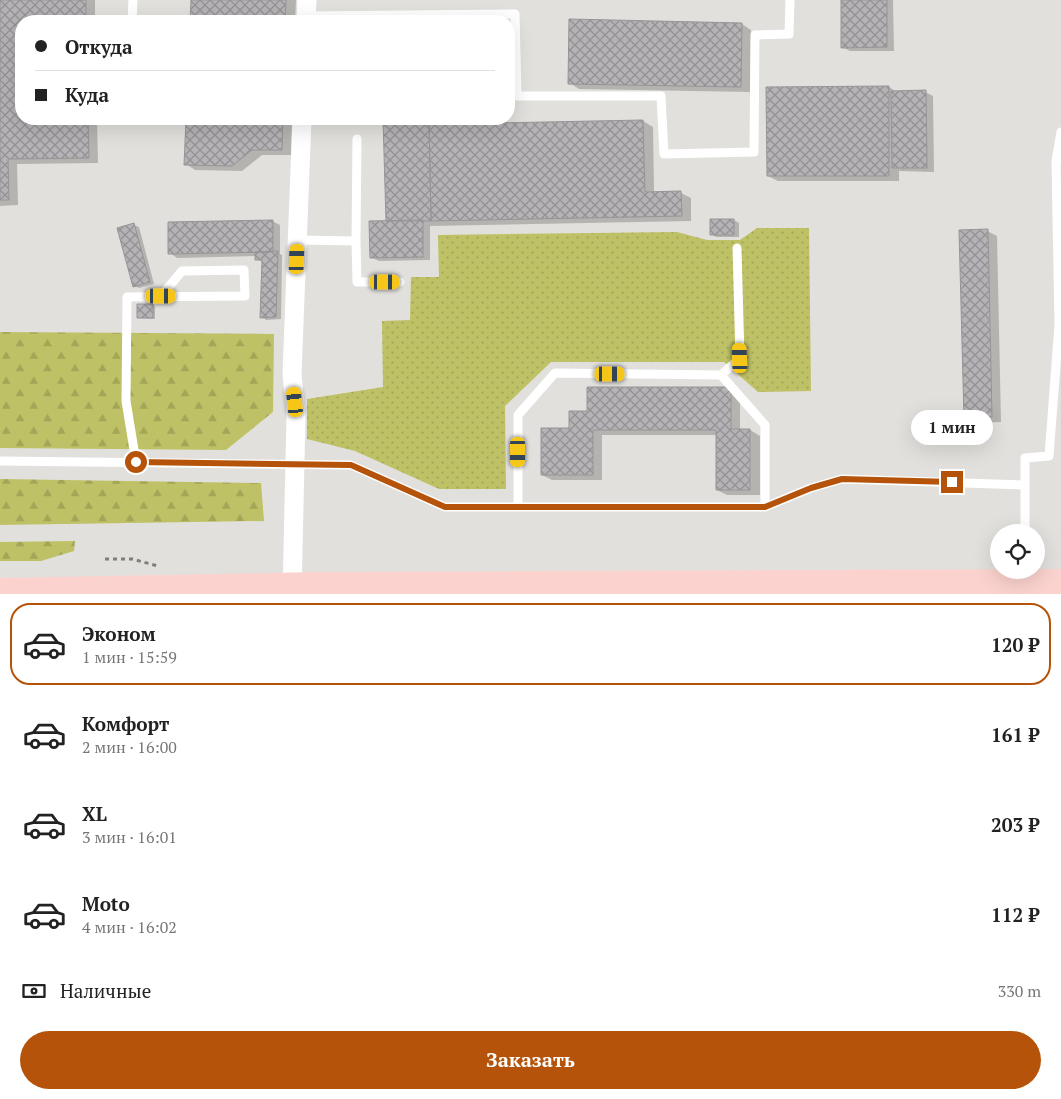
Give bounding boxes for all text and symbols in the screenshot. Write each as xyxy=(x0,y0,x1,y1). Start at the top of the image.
text: Откуда xyxy=(65,34,133,59)
text: Куда xyxy=(65,82,109,107)
car xyxy=(288,244,305,274)
car xyxy=(370,275,400,290)
car xyxy=(146,289,176,304)
car xyxy=(731,343,748,373)
car xyxy=(595,367,625,382)
car xyxy=(285,386,304,418)
callout: 1 мин xyxy=(911,410,993,444)
text: 1 мин xyxy=(928,416,976,438)
car xyxy=(510,437,525,467)
route start xyxy=(125,451,147,473)
route end xyxy=(941,471,963,493)
map controls xyxy=(990,524,1045,579)
button: locate xyxy=(990,524,1045,579)
text: Эконом xyxy=(82,621,156,646)
icon: car xyxy=(22,622,67,667)
text: 120 ₽ xyxy=(991,632,1039,657)
text: 1 мин · 15:59 xyxy=(82,646,177,668)
text: Комфорт xyxy=(82,711,169,736)
icon: car xyxy=(22,712,67,757)
text: 161 ₽ xyxy=(991,722,1039,747)
text: 2 мин · 16:00 xyxy=(82,736,177,758)
text: XL xyxy=(82,801,107,826)
icon: car xyxy=(22,802,67,847)
text: 203 ₽ xyxy=(991,812,1039,837)
text: 3 мин · 16:01 xyxy=(82,826,177,848)
text: Moto xyxy=(82,891,130,916)
icon: car xyxy=(22,892,67,937)
text: 112 ₽ xyxy=(991,902,1039,927)
text: 4 мин · 16:02 xyxy=(82,916,177,938)
icon: cash xyxy=(20,977,48,1005)
text: Наличные xyxy=(60,978,151,1003)
text: 330 m xyxy=(998,980,1041,1002)
button: Заказать xyxy=(20,1031,1041,1089)

